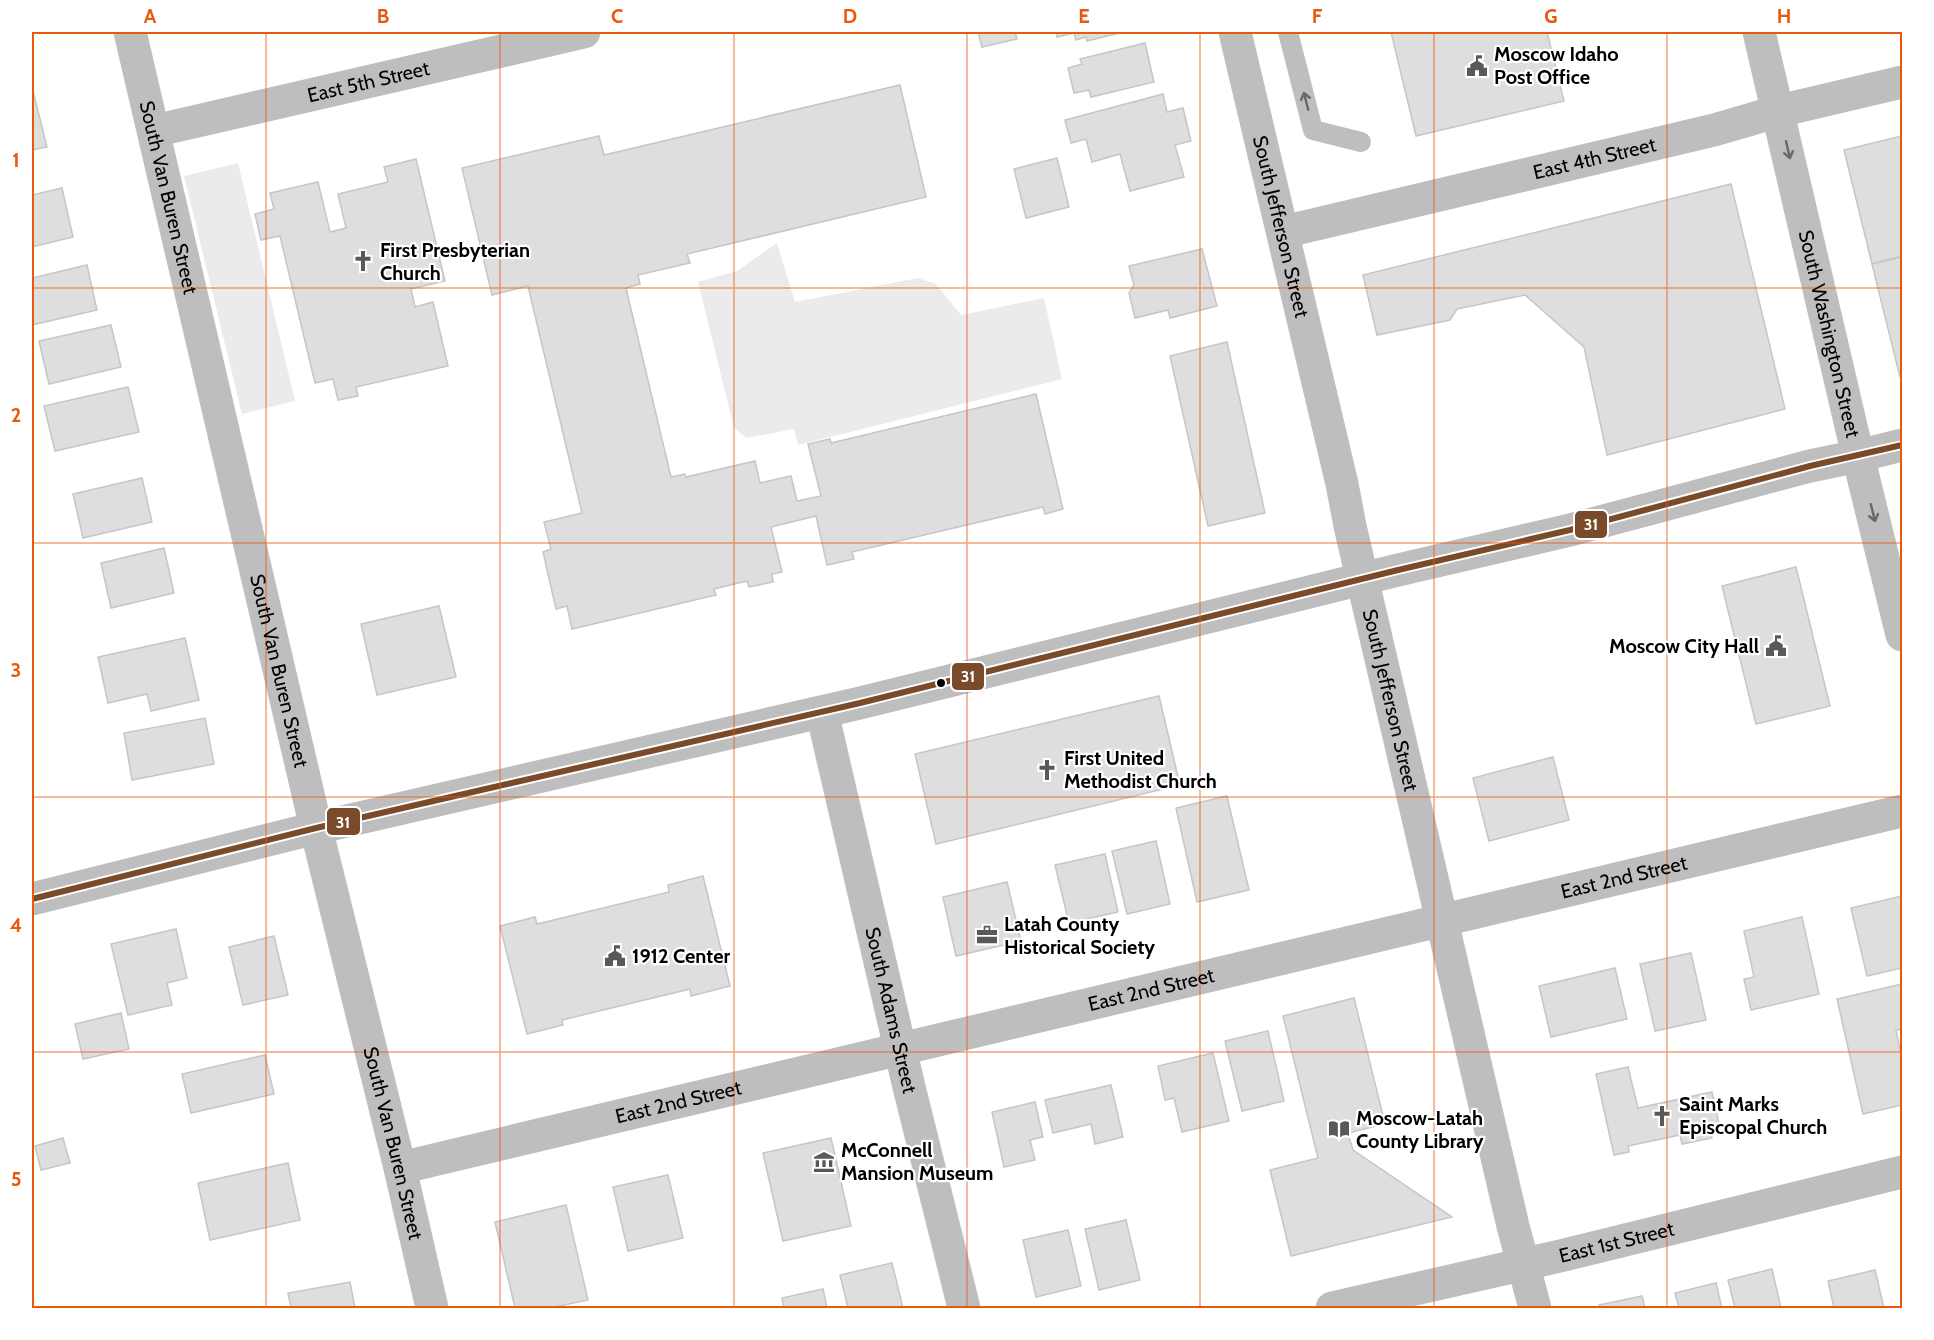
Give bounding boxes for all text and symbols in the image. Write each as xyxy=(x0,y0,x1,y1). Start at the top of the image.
text: A xyxy=(144,4,157,28)
text: B xyxy=(377,4,389,28)
text: C xyxy=(611,4,623,28)
text: D xyxy=(843,4,857,28)
text: E xyxy=(1078,4,1090,28)
text: F xyxy=(1312,4,1323,28)
text: G xyxy=(1544,4,1558,28)
text: H xyxy=(1777,4,1791,28)
place label: Moscow Idaho Post Office xyxy=(1494,42,1619,89)
public building icon: Moscow Idaho Post Office xyxy=(1465,54,1489,78)
street label: East 5th Street xyxy=(305,56,432,107)
one-way arrow xyxy=(1299,92,1311,111)
street label: South Van Buren Street xyxy=(134,99,203,297)
street label: East 4th Street xyxy=(1531,132,1658,184)
street label: South Jefferson Street xyxy=(1248,133,1314,320)
one-way arrow xyxy=(1783,139,1794,159)
text: 1 xyxy=(12,148,20,172)
street label: South Washington Street xyxy=(1794,228,1865,440)
place label: First Presbyterian Church xyxy=(380,238,530,285)
church icon: First Presbyterian Church xyxy=(351,249,375,273)
text: 2 xyxy=(11,403,21,427)
one-way arrow xyxy=(1867,503,1879,522)
line badge: 31 xyxy=(1574,510,1608,539)
text: 31 xyxy=(1584,515,1598,534)
street label: South Van Buren Street xyxy=(245,572,314,770)
street label: South Jefferson Street xyxy=(1358,607,1423,794)
place label: Moscow City Hall xyxy=(1609,634,1759,658)
public building icon: Moscow City Hall xyxy=(1764,634,1788,658)
text: 3 xyxy=(11,658,21,682)
line badge: 31 xyxy=(951,662,985,691)
text: 31 xyxy=(961,667,975,686)
unlabelled marker xyxy=(935,677,947,689)
place label: First United Methodist Church xyxy=(1064,746,1217,793)
church icon: First United Methodist Church xyxy=(1035,758,1059,782)
line badge: 31 xyxy=(326,807,361,836)
text: 31 xyxy=(336,813,350,832)
street label: East 2nd Street xyxy=(1558,850,1690,904)
place label: Latah County Historical Society xyxy=(1004,912,1155,959)
text: 4 xyxy=(10,913,22,937)
office icon: Latah County Historical Society xyxy=(975,923,999,947)
street label: South Adams Street xyxy=(860,925,922,1096)
public building icon: 1912 Center xyxy=(603,944,627,968)
place label: 1912 Center xyxy=(632,944,730,968)
street label: East 2nd Street xyxy=(1086,963,1217,1016)
street label: South Van Buren Street xyxy=(358,1044,428,1242)
street label: East 2nd Street xyxy=(613,1075,744,1128)
place label: Saint Marks Episcopal Church xyxy=(1679,1092,1827,1139)
church icon: Saint Marks Episcopal Church xyxy=(1650,1104,1674,1128)
place label: Moscow-Latah County Library xyxy=(1356,1106,1484,1153)
library icon: Moscow-Latah County Library xyxy=(1327,1117,1351,1141)
place label: McConnell Mansion Museum xyxy=(841,1138,993,1185)
museum icon: McConnell Mansion Museum xyxy=(812,1150,836,1174)
text: 5 xyxy=(11,1167,21,1191)
street label: East 1st Street xyxy=(1556,1216,1677,1268)

